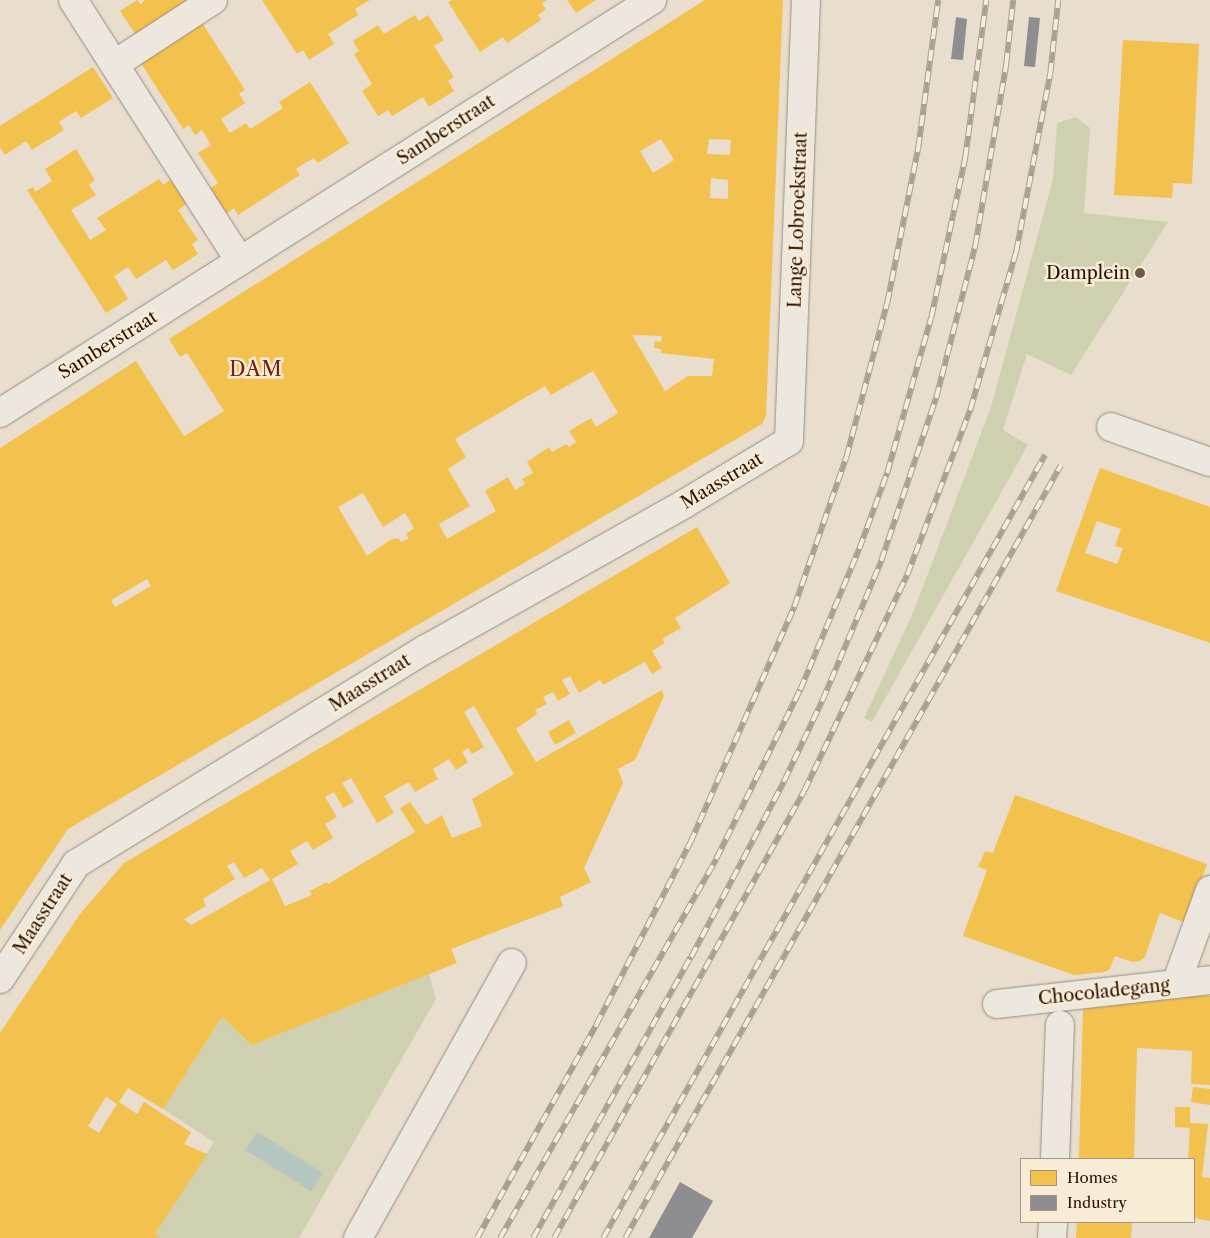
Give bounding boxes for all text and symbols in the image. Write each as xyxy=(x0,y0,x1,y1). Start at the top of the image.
street label: Samberstraat xyxy=(393,90,499,170)
street label: Lange Lobroekstraat xyxy=(784,132,812,308)
place label: Damplein xyxy=(1046,262,1130,284)
marker: Damplein xyxy=(1134,267,1146,279)
street label: Samberstraat xyxy=(55,306,161,384)
district label: DAM xyxy=(229,357,283,381)
street label: Maasstraat xyxy=(677,448,767,514)
street label: Maasstraat xyxy=(325,650,415,716)
street label: Maasstraat xyxy=(9,870,77,958)
street label: Chocoladegang xyxy=(1037,974,1171,1010)
legend xyxy=(1020,1158,1195,1223)
text: Homes xyxy=(1067,1168,1118,1187)
text: Industry xyxy=(1067,1193,1127,1212)

